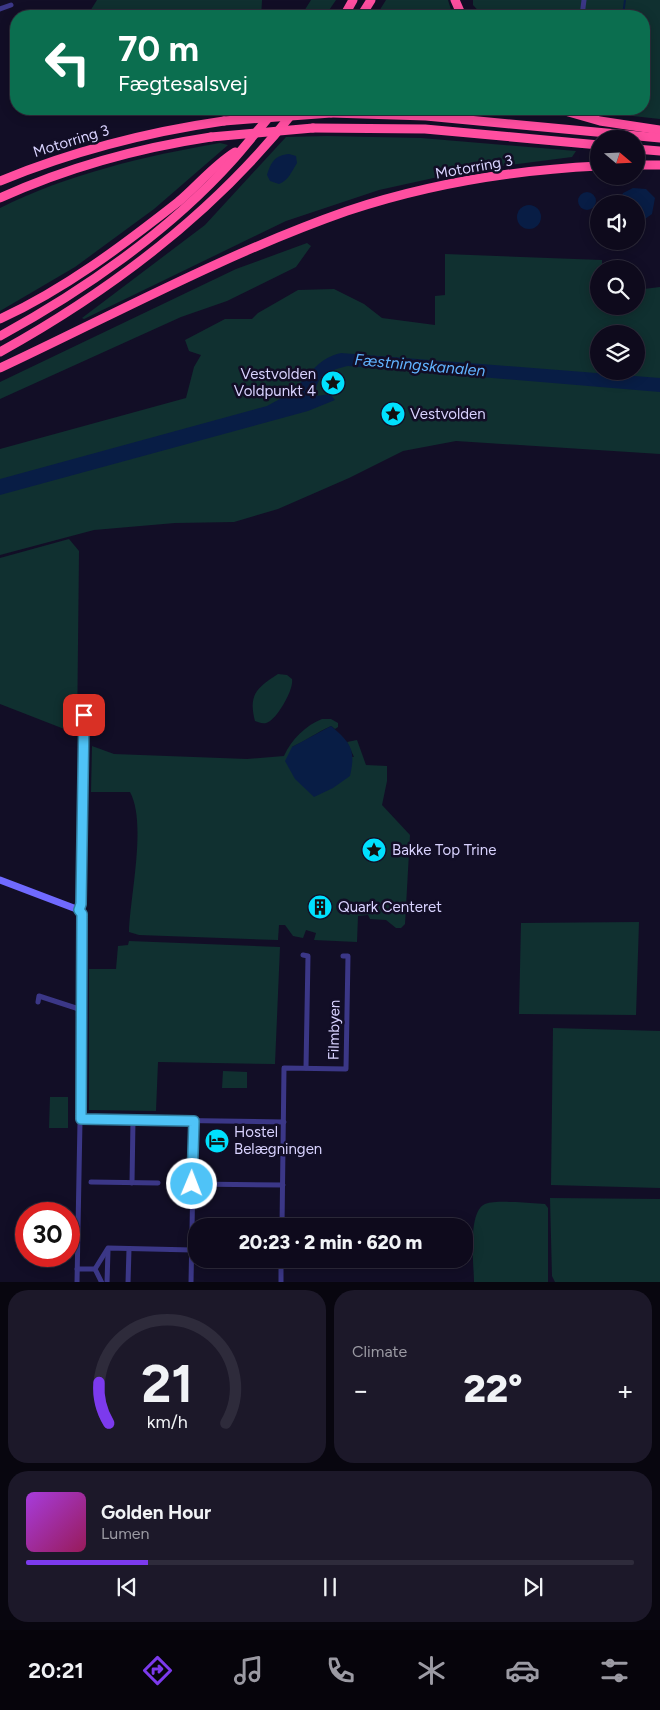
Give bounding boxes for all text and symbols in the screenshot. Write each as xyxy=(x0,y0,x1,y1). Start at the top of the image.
text: 70 m xyxy=(118,28,199,70)
icon: left xyxy=(35,30,100,95)
text: Fægtesalsvej xyxy=(118,70,248,97)
street label: Motorring 3 xyxy=(31,121,111,161)
north arrow xyxy=(590,130,645,185)
map controls xyxy=(590,130,645,380)
street label: Motorring 3 xyxy=(434,151,514,183)
button: sound xyxy=(590,195,645,250)
button: search xyxy=(590,260,645,315)
button: layers xyxy=(590,325,645,380)
water label: Fæstningskanalen xyxy=(354,350,486,380)
place label: Vestvolden Voldpunkt 4 xyxy=(234,365,316,400)
place icon: Vestvolden Voldpunkt 4 xyxy=(320,370,346,396)
place icon: Vestvolden xyxy=(380,401,406,427)
place label: Vestvolden xyxy=(410,405,486,423)
pin xyxy=(63,694,105,736)
icon: arrive xyxy=(70,701,98,729)
place icon: Bakke Top Trine xyxy=(361,837,387,863)
place label: Bakke Top Trine xyxy=(392,841,496,859)
building icon: Quark Centeret xyxy=(307,894,333,920)
place label: Quark Centeret xyxy=(338,898,442,916)
street label: Filmbyen xyxy=(324,1000,344,1060)
place label: Hostel Belægningen xyxy=(234,1123,322,1158)
hotel icon: Hostel Belægningen xyxy=(204,1128,230,1154)
position arrow xyxy=(165,1157,217,1209)
speed limit sign: 30 xyxy=(15,1202,80,1267)
text: 20:23 · 2 min · 620 m xyxy=(239,1231,422,1254)
text: Climate xyxy=(352,1342,407,1361)
text: 21 xyxy=(141,1353,193,1415)
text: 22° xyxy=(463,1366,523,1412)
text: − xyxy=(352,1373,369,1407)
text: + xyxy=(617,1373,634,1407)
text: km/h xyxy=(147,1411,187,1432)
text: Golden Hour xyxy=(101,1501,211,1524)
text: Lumen xyxy=(101,1524,150,1543)
icon: previous xyxy=(113,1573,141,1601)
icon: pause xyxy=(316,1573,344,1601)
icon: next xyxy=(519,1573,547,1601)
icon: directions xyxy=(140,1653,175,1688)
icon: music xyxy=(231,1653,266,1688)
icon: phone xyxy=(323,1653,358,1688)
icon: climate xyxy=(414,1653,449,1688)
icon: car xyxy=(505,1653,540,1688)
icon: filters xyxy=(597,1653,632,1688)
text: 20:21 xyxy=(28,1657,84,1684)

